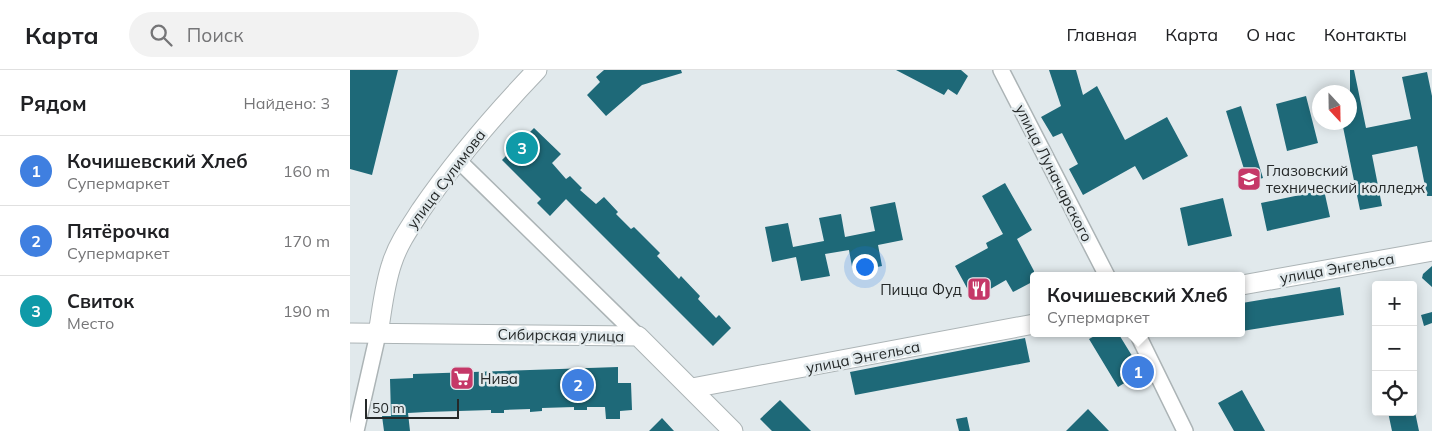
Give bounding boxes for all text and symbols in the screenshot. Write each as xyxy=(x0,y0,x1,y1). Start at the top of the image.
search box xyxy=(129,12,479,57)
text: Карта xyxy=(25,20,99,50)
icon: search xyxy=(147,21,175,49)
text: Поиск xyxy=(187,23,244,47)
text: Главная xyxy=(1067,23,1137,46)
text: Карта xyxy=(1165,23,1218,46)
text: О нас xyxy=(1246,23,1296,46)
text: Контакты xyxy=(1324,23,1407,46)
north arrow xyxy=(1312,85,1357,130)
text: Рядом xyxy=(20,90,87,116)
text: Найдено: 3 xyxy=(244,93,330,113)
street label: улица Луначарского xyxy=(1011,101,1097,245)
street label: улица Сулимова xyxy=(402,126,490,232)
pin: 3 xyxy=(506,129,538,167)
text: Кочишевский Хлеб xyxy=(67,149,248,173)
text: 1 xyxy=(31,161,41,181)
text: 160 m xyxy=(283,161,330,181)
place label: Глазовский технический колледж xyxy=(1266,161,1426,197)
school or university icon: Глазовский технический колледж xyxy=(1236,166,1262,192)
text: Супермаркет xyxy=(67,173,170,193)
text: Пятёрочка xyxy=(67,219,170,243)
text: 2 xyxy=(31,231,41,251)
text: 170 m xyxy=(283,231,330,251)
text: Супермаркет xyxy=(67,243,170,263)
street label: улица Энгельса xyxy=(1278,249,1396,287)
your location xyxy=(852,254,878,280)
popup xyxy=(1030,272,1245,337)
restaurant icon: Пицца Фуд xyxy=(966,276,992,302)
place label: Пицца Фуд xyxy=(880,280,962,299)
map controls xyxy=(1372,281,1417,416)
button: + xyxy=(1372,281,1417,326)
text: Кочишевский Хлеб xyxy=(1047,283,1228,307)
text: Свиток xyxy=(67,289,134,313)
text: 3 xyxy=(31,301,41,321)
text: 190 m xyxy=(283,301,330,321)
text: Супермаркет xyxy=(1047,307,1150,327)
text: Место xyxy=(67,313,114,333)
street label: Сибирская улица xyxy=(498,324,624,346)
button: − xyxy=(1372,326,1417,371)
street label: улица Энгельса xyxy=(804,337,922,377)
pin: 1 xyxy=(1122,353,1154,391)
supermarket icon: Нива xyxy=(449,365,475,391)
pin: 2 xyxy=(562,366,594,404)
place label: Нива xyxy=(480,369,518,388)
button: locate xyxy=(1372,371,1417,416)
scale bar xyxy=(365,396,459,419)
text: 50 m xyxy=(372,399,405,417)

